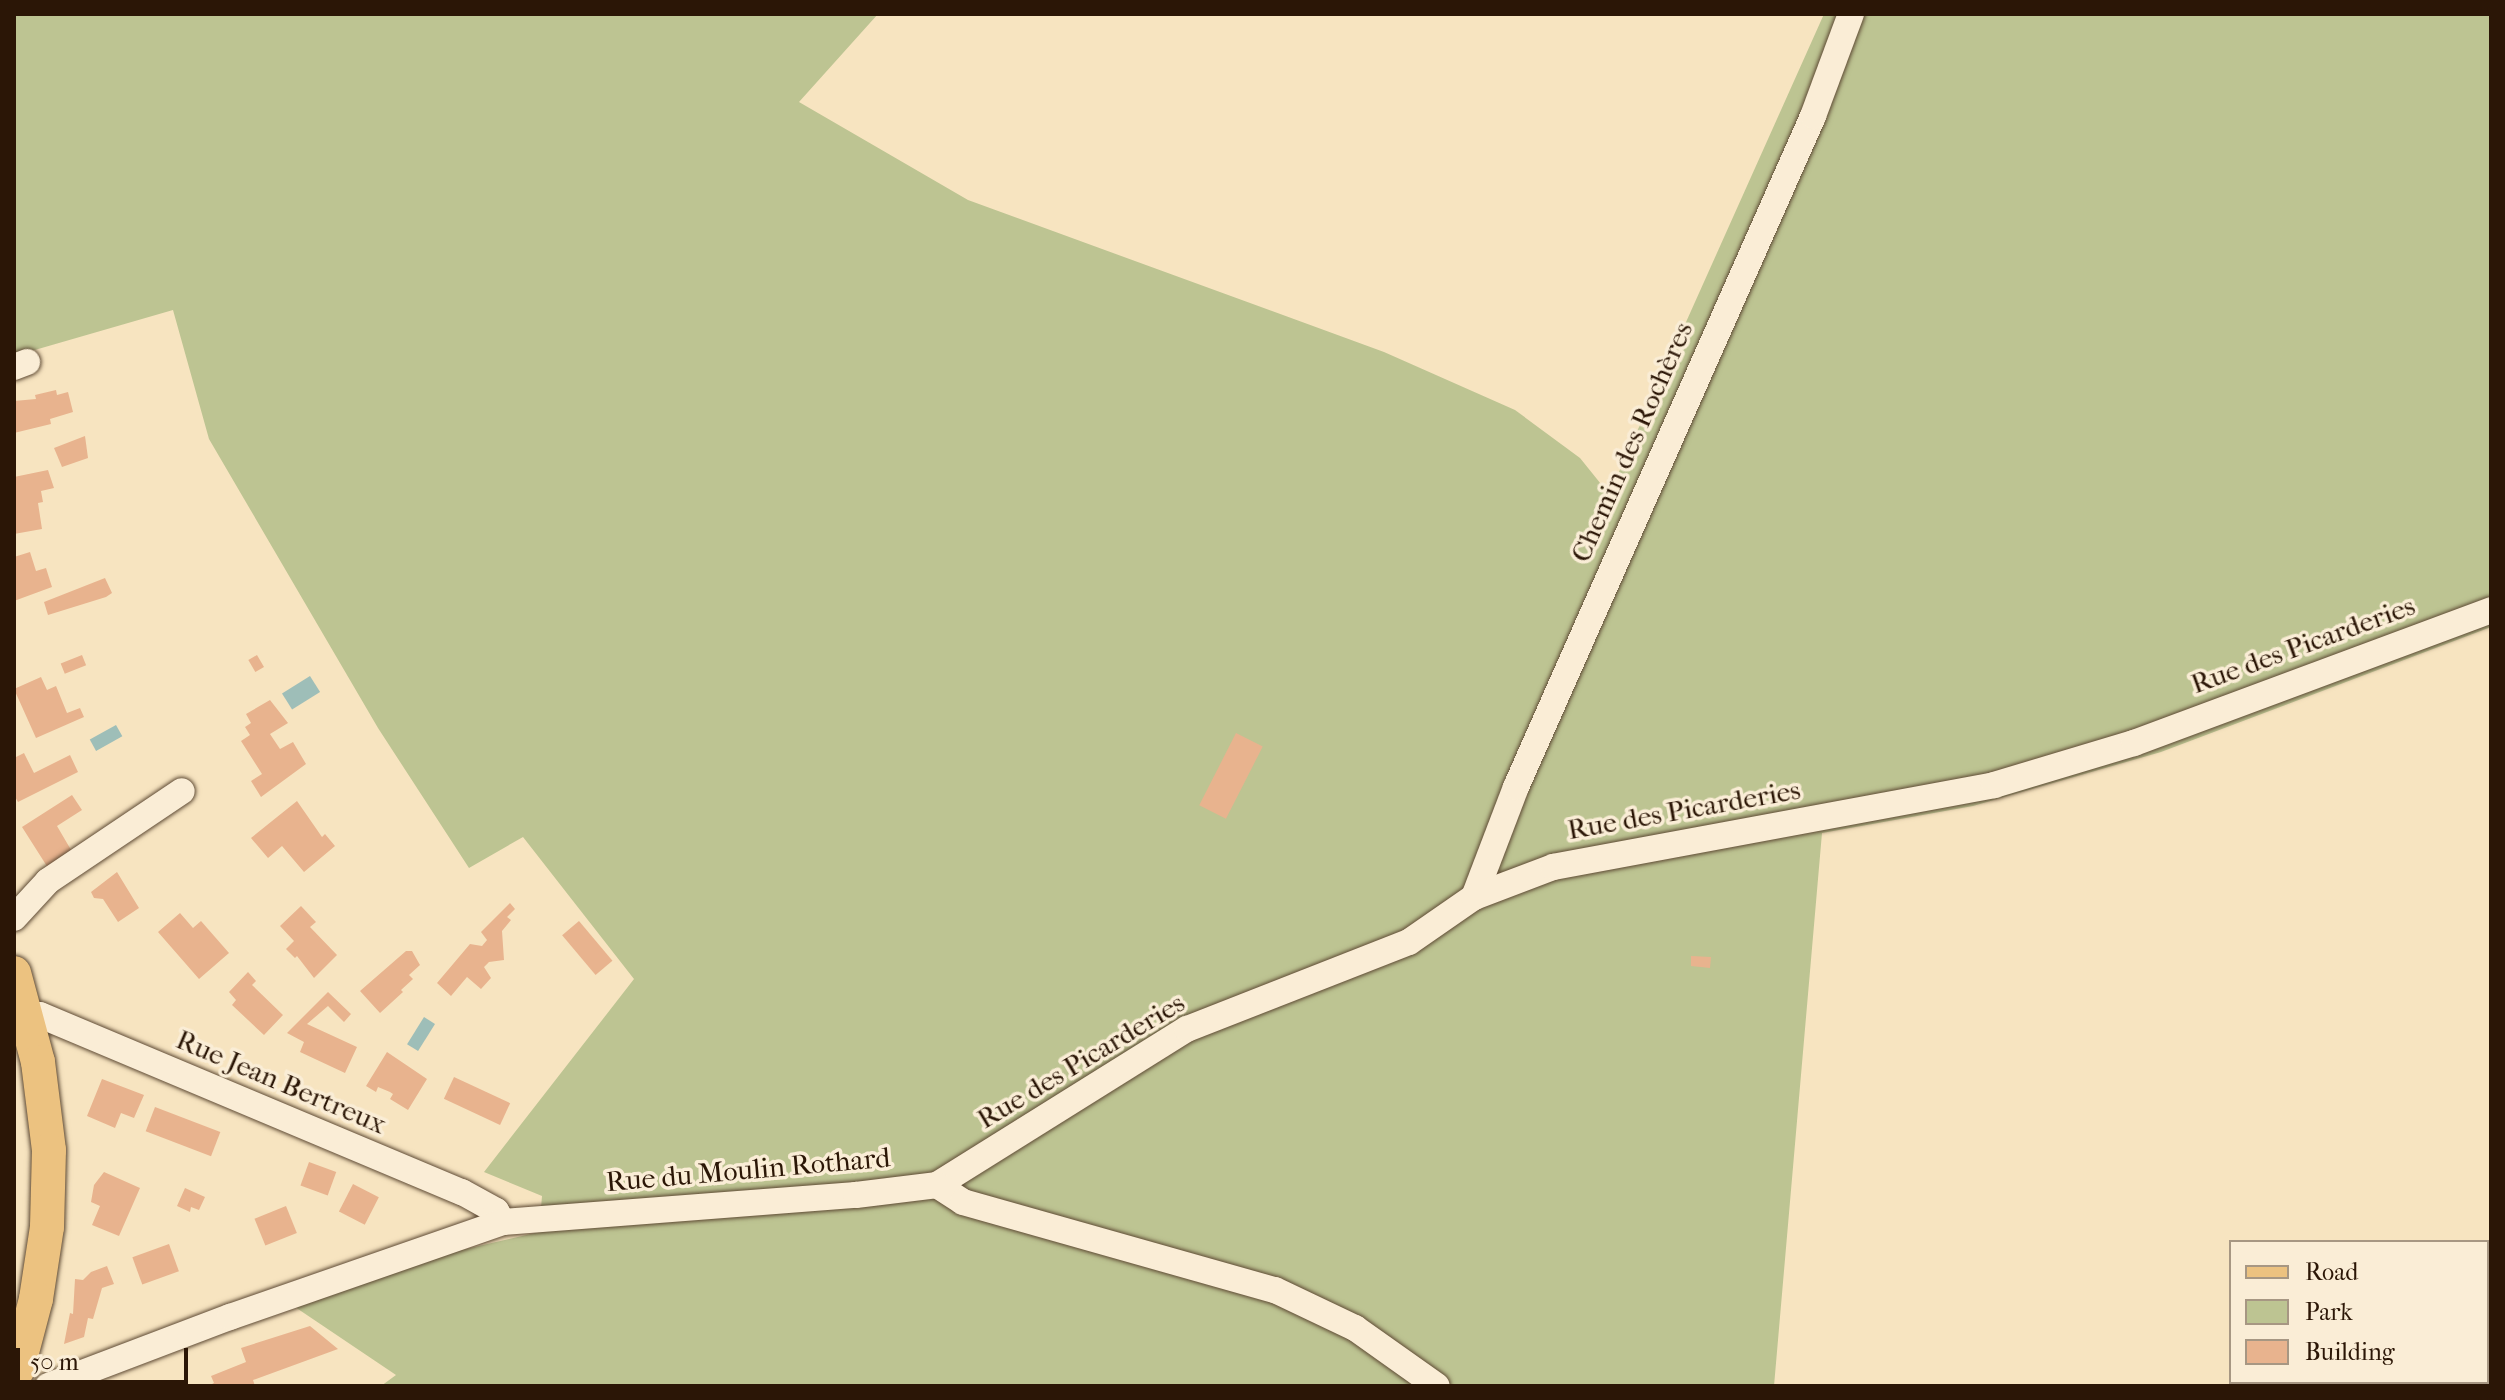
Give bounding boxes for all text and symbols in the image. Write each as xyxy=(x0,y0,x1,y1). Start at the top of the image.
street label: Chemin des Rochères xyxy=(1564,317,1700,567)
street label: Rue des Picarderies xyxy=(2186,589,2420,701)
street label: Rue des Picarderies xyxy=(1565,773,1803,847)
street label: Rue des Picarderies xyxy=(971,986,1191,1136)
street label: Rue Jean Bertreux xyxy=(171,1023,391,1141)
street label: Rue du Moulin Rothard xyxy=(604,1141,892,1199)
legend xyxy=(2229,1240,2489,1384)
text: Road xyxy=(2305,1258,2358,1286)
text: Park xyxy=(2305,1298,2353,1326)
scale bar xyxy=(20,1332,192,1382)
text: Building xyxy=(2305,1338,2395,1366)
text: 50 m xyxy=(30,1348,79,1376)

